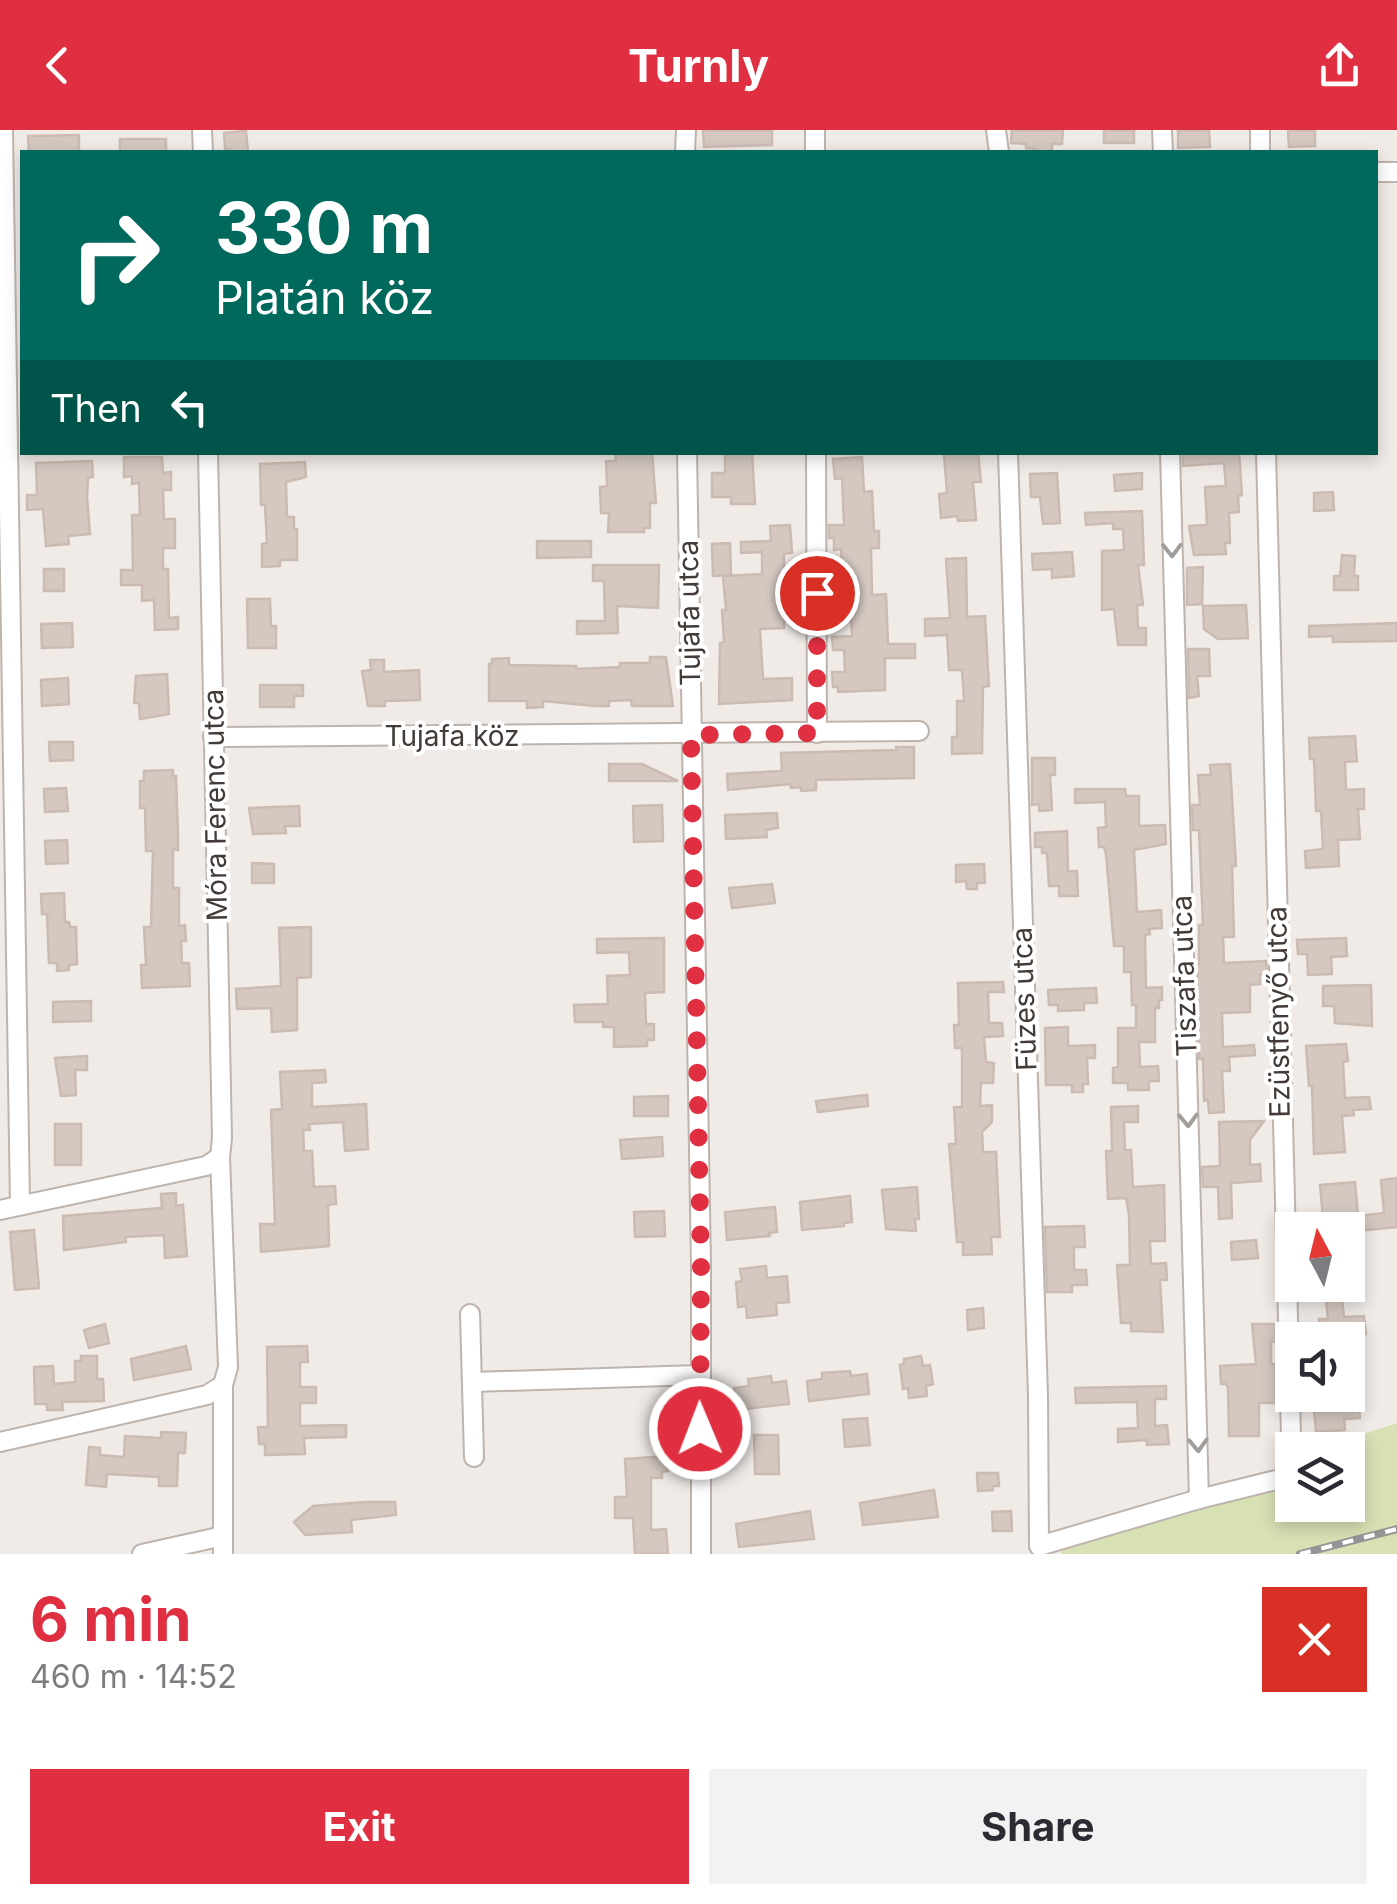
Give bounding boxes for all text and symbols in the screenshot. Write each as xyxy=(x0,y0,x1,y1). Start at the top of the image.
icon: back xyxy=(30,38,85,93)
text: Turnly xyxy=(628,38,769,93)
icon: share xyxy=(1312,38,1367,93)
text: 330 m xyxy=(215,185,433,270)
icon: right xyxy=(50,190,180,320)
text: Platán köz xyxy=(215,270,434,325)
icon: left xyxy=(162,380,217,435)
text: Then xyxy=(50,385,142,431)
street label: Tujafa utca xyxy=(671,540,707,686)
one-way arrow xyxy=(1161,542,1182,558)
pin xyxy=(775,551,860,636)
icon: arrive xyxy=(790,566,845,621)
street label: Móra Ferenc utca xyxy=(196,689,234,921)
street label: Tujafa köz xyxy=(384,719,520,753)
street label: Tiszafa utca xyxy=(1164,895,1204,1057)
street label: Ezüstfenyő utca xyxy=(1259,906,1297,1118)
street label: Füzes utca xyxy=(1005,927,1043,1071)
one-way arrow xyxy=(1178,1112,1199,1128)
north arrow xyxy=(1275,1212,1365,1302)
map controls xyxy=(1275,1212,1365,1522)
button: sound xyxy=(1275,1322,1365,1412)
position arrow xyxy=(648,1377,752,1481)
button: layers xyxy=(1275,1432,1365,1522)
one-way arrow xyxy=(1187,1437,1208,1453)
text: 6 min xyxy=(30,1583,192,1655)
button: close xyxy=(1262,1587,1367,1692)
text: 460 m · 14:52 xyxy=(30,1657,237,1696)
button: Exit xyxy=(30,1769,689,1884)
button: Share xyxy=(709,1769,1367,1884)

